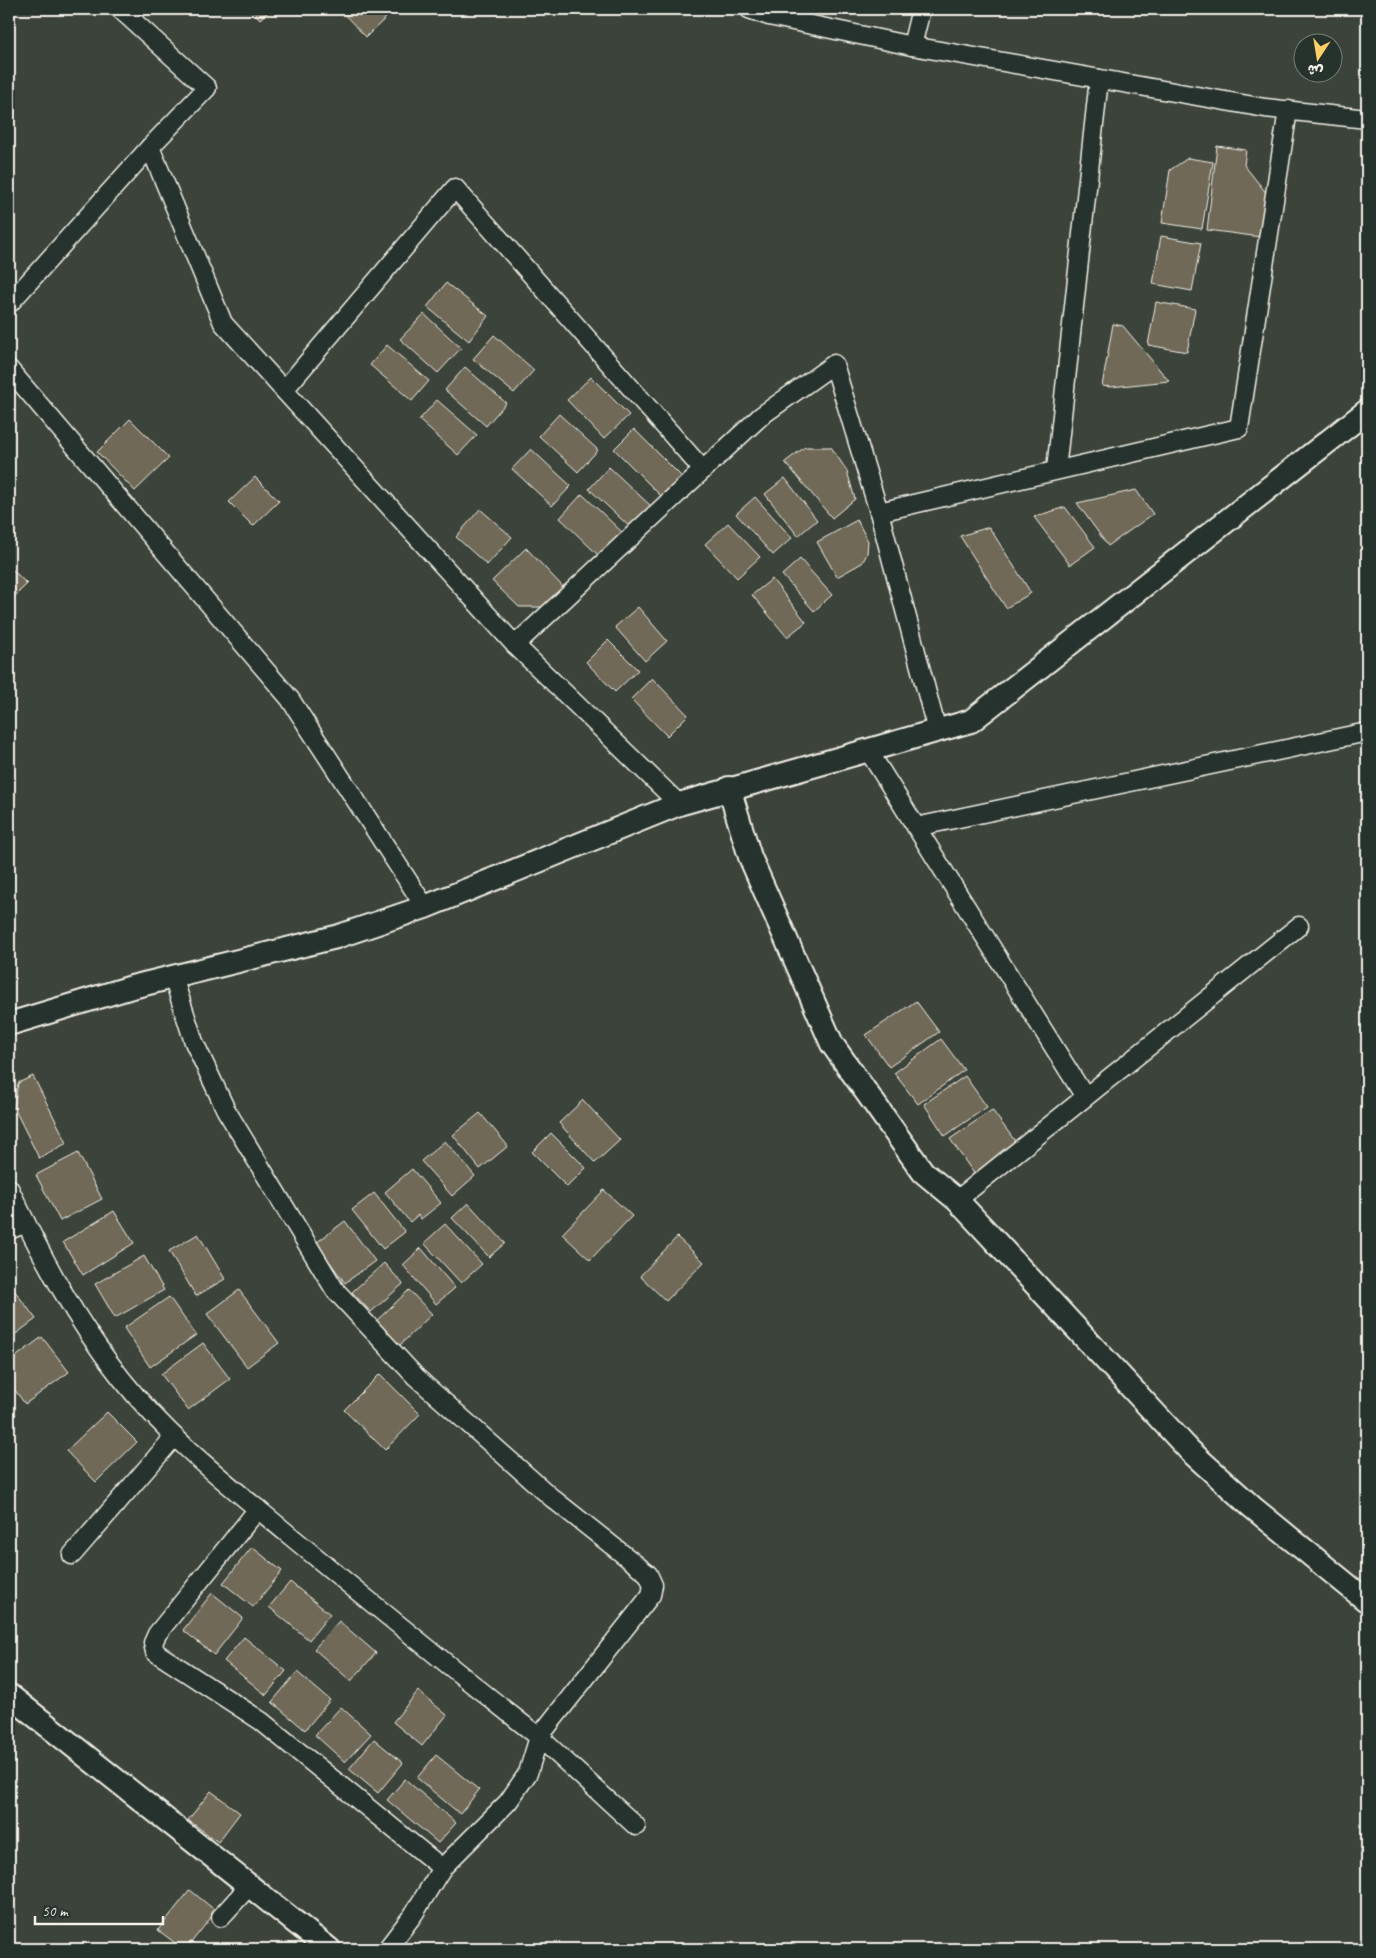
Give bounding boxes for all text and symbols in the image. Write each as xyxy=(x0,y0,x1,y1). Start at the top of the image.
north arrow xyxy=(1294,32,1344,82)
text: ش xyxy=(1306,60,1325,80)
scale bar xyxy=(35,1893,162,1925)
text: 50 m xyxy=(42,1902,69,1921)

